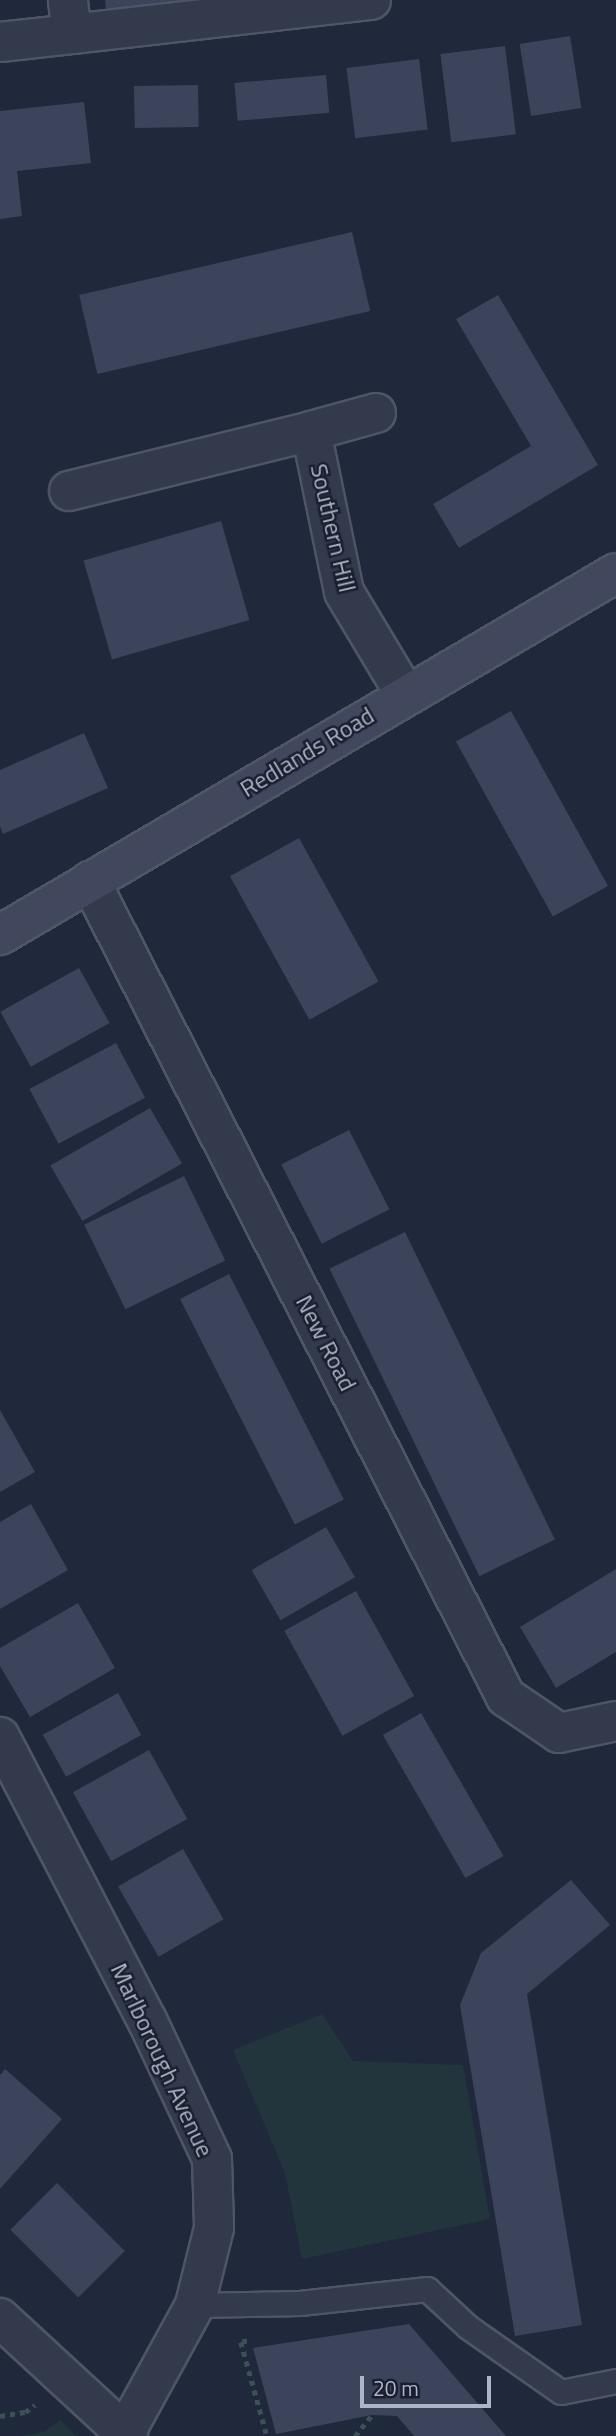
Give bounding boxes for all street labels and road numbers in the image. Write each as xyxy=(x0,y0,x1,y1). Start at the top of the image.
street label: Southern Hill xyxy=(304,461,362,595)
street label: Redlands Road xyxy=(235,701,379,803)
street label: New Road xyxy=(290,1290,362,1396)
street label: Marlborough Avenue xyxy=(104,1959,220,2161)

